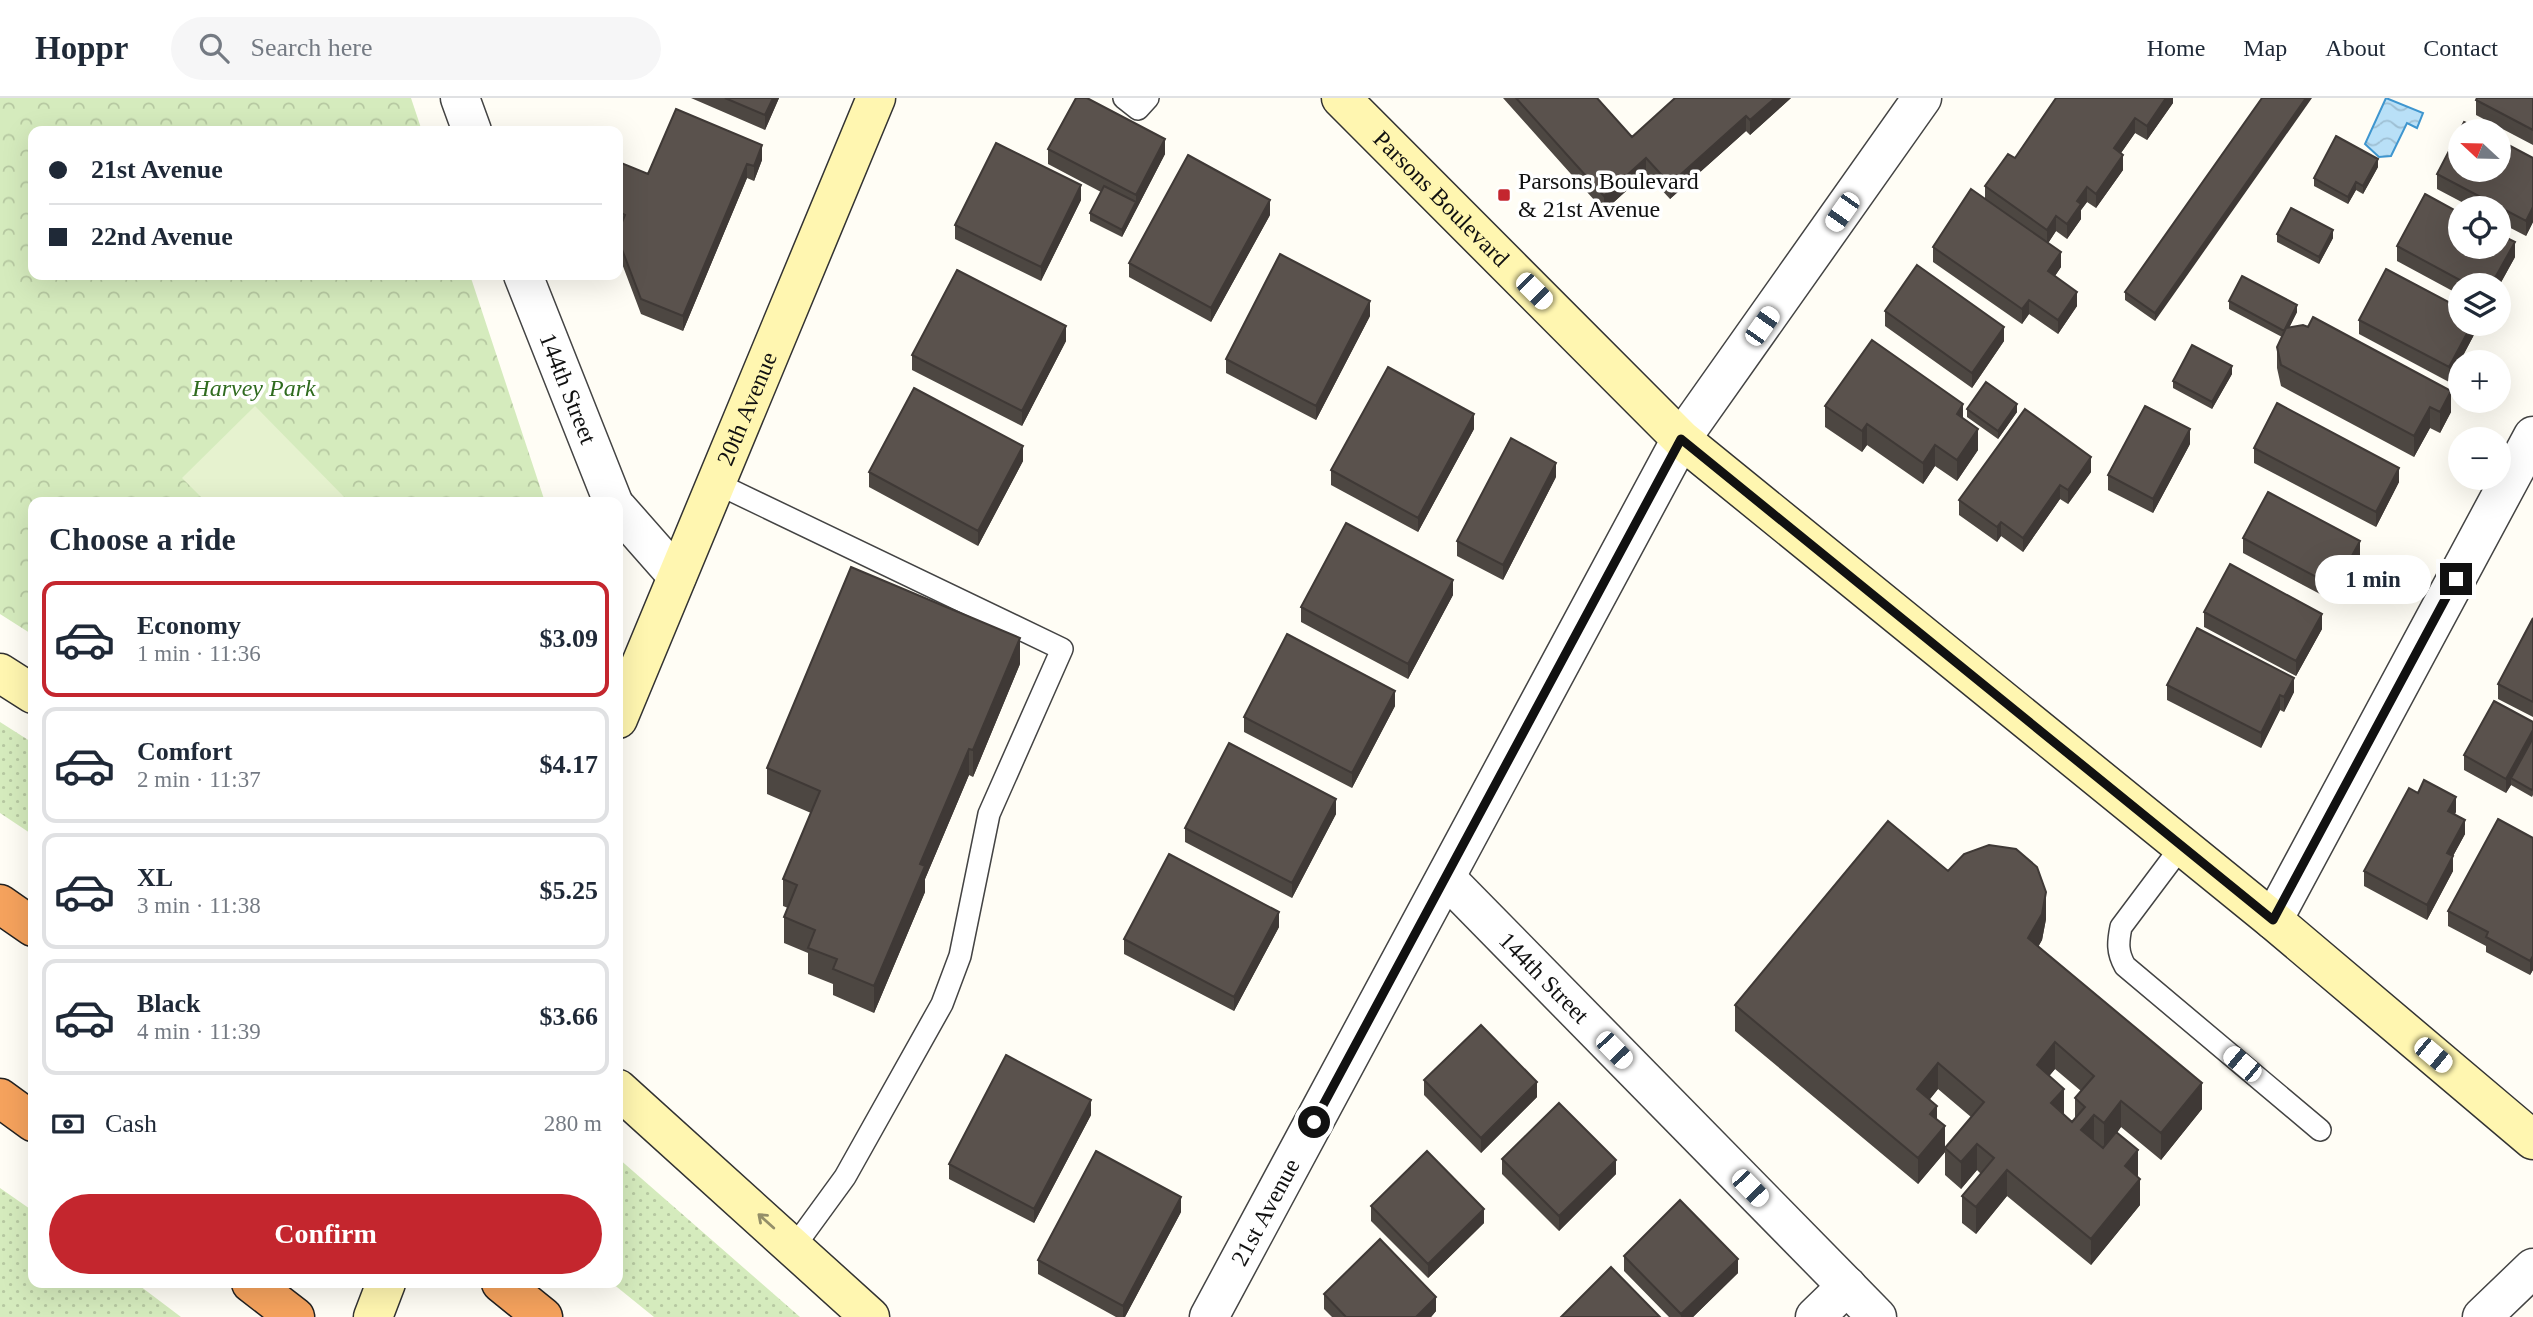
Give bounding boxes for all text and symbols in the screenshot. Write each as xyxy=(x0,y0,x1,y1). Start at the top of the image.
search box xyxy=(171,17,661,80)
icon: search xyxy=(195,29,233,67)
text: Hoppr xyxy=(35,30,129,66)
text: Search here xyxy=(251,33,373,62)
text: Home xyxy=(2147,35,2205,61)
text: Map xyxy=(2243,35,2287,61)
text: About xyxy=(2325,35,2385,61)
text: Contact xyxy=(2423,35,2498,61)
north arrow xyxy=(2448,119,2511,182)
map controls xyxy=(2448,119,2511,490)
street label: Parsons Boulevard xyxy=(1368,125,1514,272)
text: 21st Avenue xyxy=(91,155,223,184)
place label: Parsons Boulevard & 21st Avenue xyxy=(1518,168,1699,222)
marker: Parsons Boulevard & 21st Avenue xyxy=(1496,187,1512,203)
car xyxy=(1822,189,1863,235)
button: locate xyxy=(2448,196,2511,259)
text: 22nd Avenue xyxy=(91,222,233,251)
car xyxy=(1512,269,1557,313)
button: layers xyxy=(2448,273,2511,336)
car xyxy=(1742,303,1783,349)
street label: 144th Street xyxy=(534,329,602,448)
street label: 20th Avenue xyxy=(712,348,782,469)
button: + xyxy=(2448,350,2511,413)
park label: Harvey Park xyxy=(191,375,316,401)
button: − xyxy=(2448,427,2511,490)
text: Choose a ride xyxy=(49,521,236,557)
callout: 1 min xyxy=(2316,554,2432,603)
route end xyxy=(2440,563,2472,595)
text: 1 min xyxy=(2345,567,2401,592)
icon: car xyxy=(53,608,116,671)
text: Economy xyxy=(137,611,241,640)
text: $3.09 xyxy=(540,624,598,653)
text: 1 min · 11:36 xyxy=(137,641,261,666)
icon: car xyxy=(53,734,116,797)
text: Comfort xyxy=(137,737,232,766)
text: $4.17 xyxy=(540,750,598,779)
text: 2 min · 11:37 xyxy=(137,767,261,792)
icon: car xyxy=(53,860,116,923)
text: XL xyxy=(137,863,173,892)
text: $5.25 xyxy=(540,876,598,905)
text: 3 min · 11:38 xyxy=(137,893,261,918)
street label: 144th Street xyxy=(1494,927,1594,1029)
icon: car xyxy=(53,986,116,1049)
text: Black xyxy=(137,989,201,1018)
text: $3.66 xyxy=(540,1002,598,1031)
text: 4 min · 11:39 xyxy=(137,1019,261,1044)
car xyxy=(1592,1028,1637,1072)
car xyxy=(2411,1033,2456,1077)
car xyxy=(2220,1042,2265,1086)
icon: cash xyxy=(49,1105,87,1143)
route start xyxy=(1298,1106,1330,1138)
text: Cash xyxy=(105,1109,157,1138)
text: 280 m xyxy=(544,1111,602,1136)
street label: 21st Avenue xyxy=(1226,1154,1305,1270)
car xyxy=(1728,1166,1773,1210)
button: Confirm xyxy=(49,1194,602,1274)
one-way arrow xyxy=(757,1213,775,1229)

